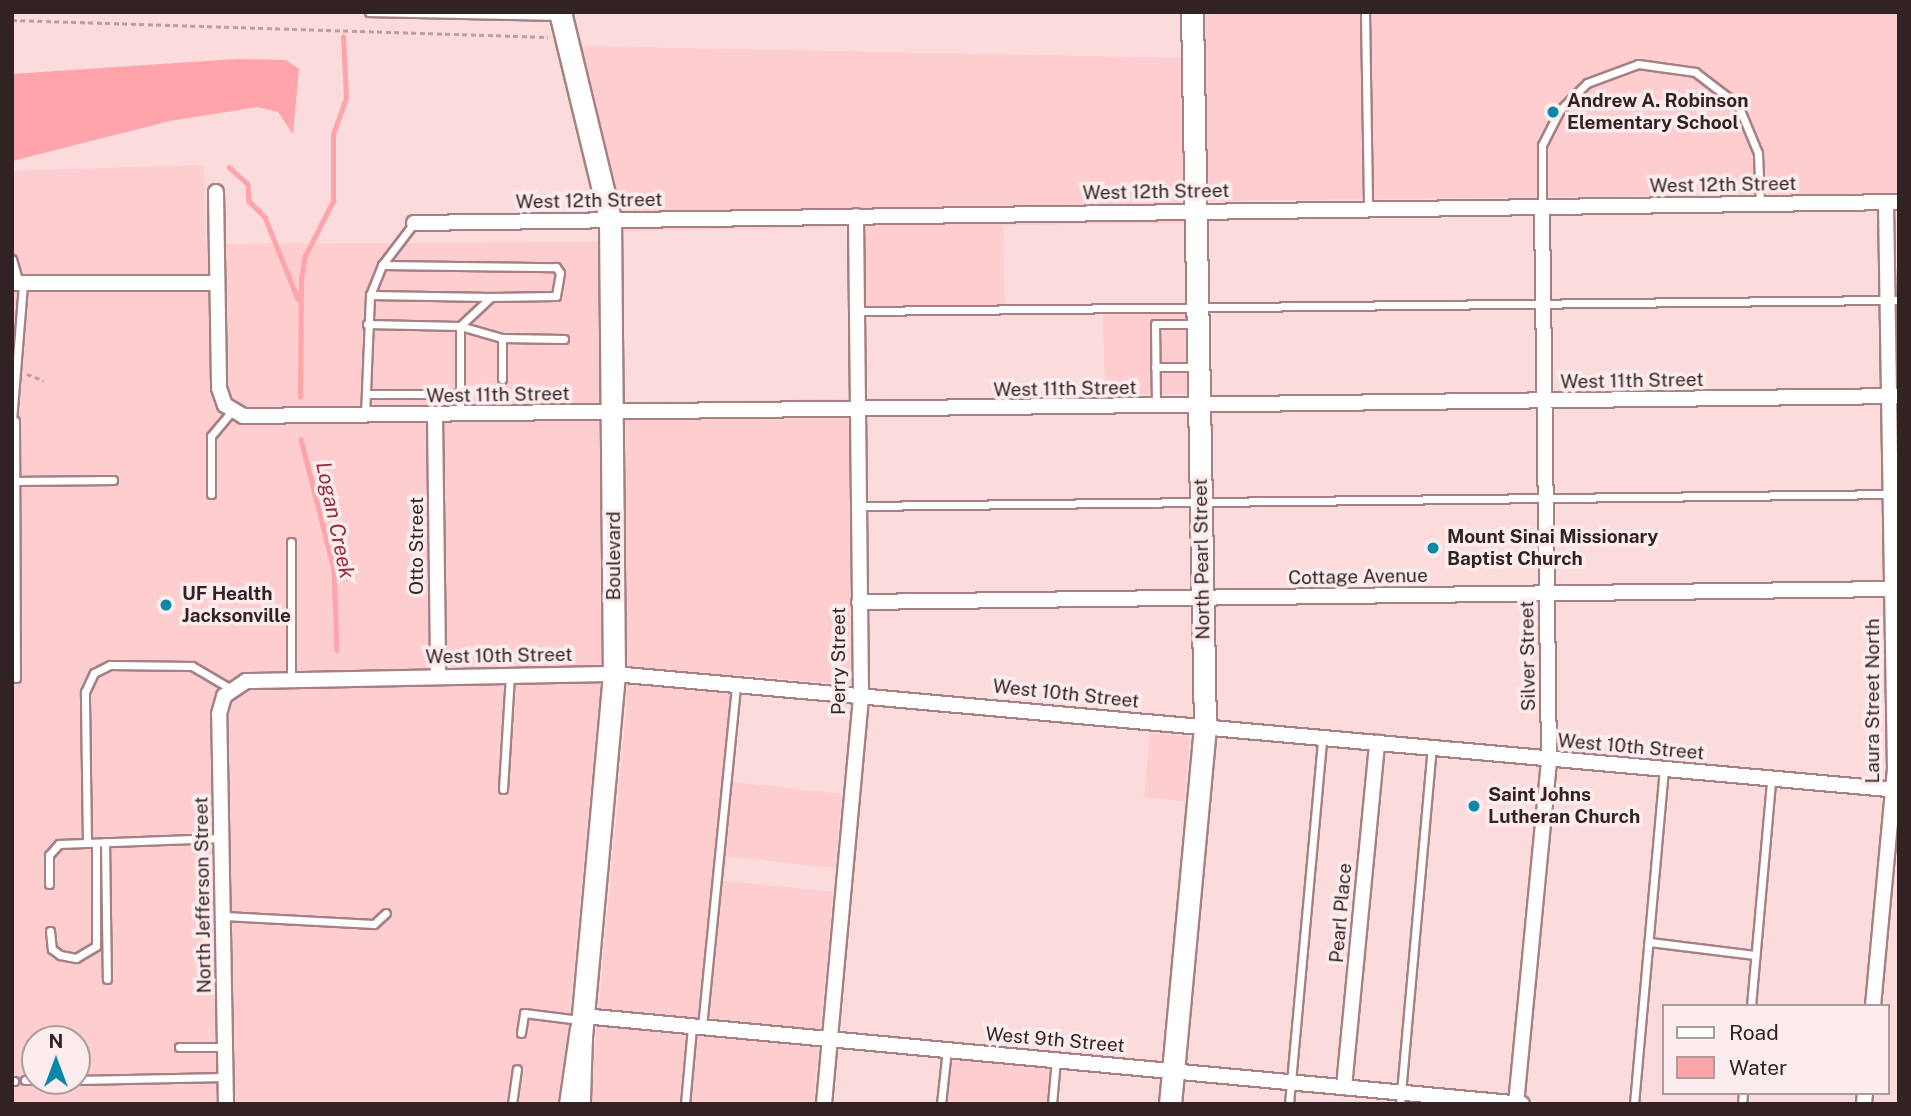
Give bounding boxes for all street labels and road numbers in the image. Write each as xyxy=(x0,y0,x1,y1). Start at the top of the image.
street label: West 12th Street xyxy=(1649,172,1797,198)
street label: West 12th Street xyxy=(1082,179,1230,205)
street label: West 12th Street xyxy=(515,188,663,214)
street label: West 11th Street xyxy=(1560,368,1704,394)
street label: West 11th Street xyxy=(993,376,1137,402)
street label: West 11th Street xyxy=(426,382,570,408)
street label: North Pearl Street xyxy=(1189,478,1215,640)
street label: Otto Street xyxy=(406,497,428,595)
street label: Boulevard xyxy=(603,512,625,600)
street label: Cottage Avenue xyxy=(1288,564,1428,590)
street label: Silver Street xyxy=(1516,600,1540,712)
street label: Perry Street xyxy=(828,607,850,715)
street label: Laura Street North xyxy=(1862,618,1884,784)
street label: West 10th Street xyxy=(425,643,573,669)
street label: West 10th Street xyxy=(992,675,1140,713)
street label: West 10th Street xyxy=(1557,729,1705,765)
street label: North Jefferson Street xyxy=(190,796,216,994)
street label: Pearl Place xyxy=(1325,862,1357,964)
street label: West 9th Street xyxy=(984,1023,1126,1057)

